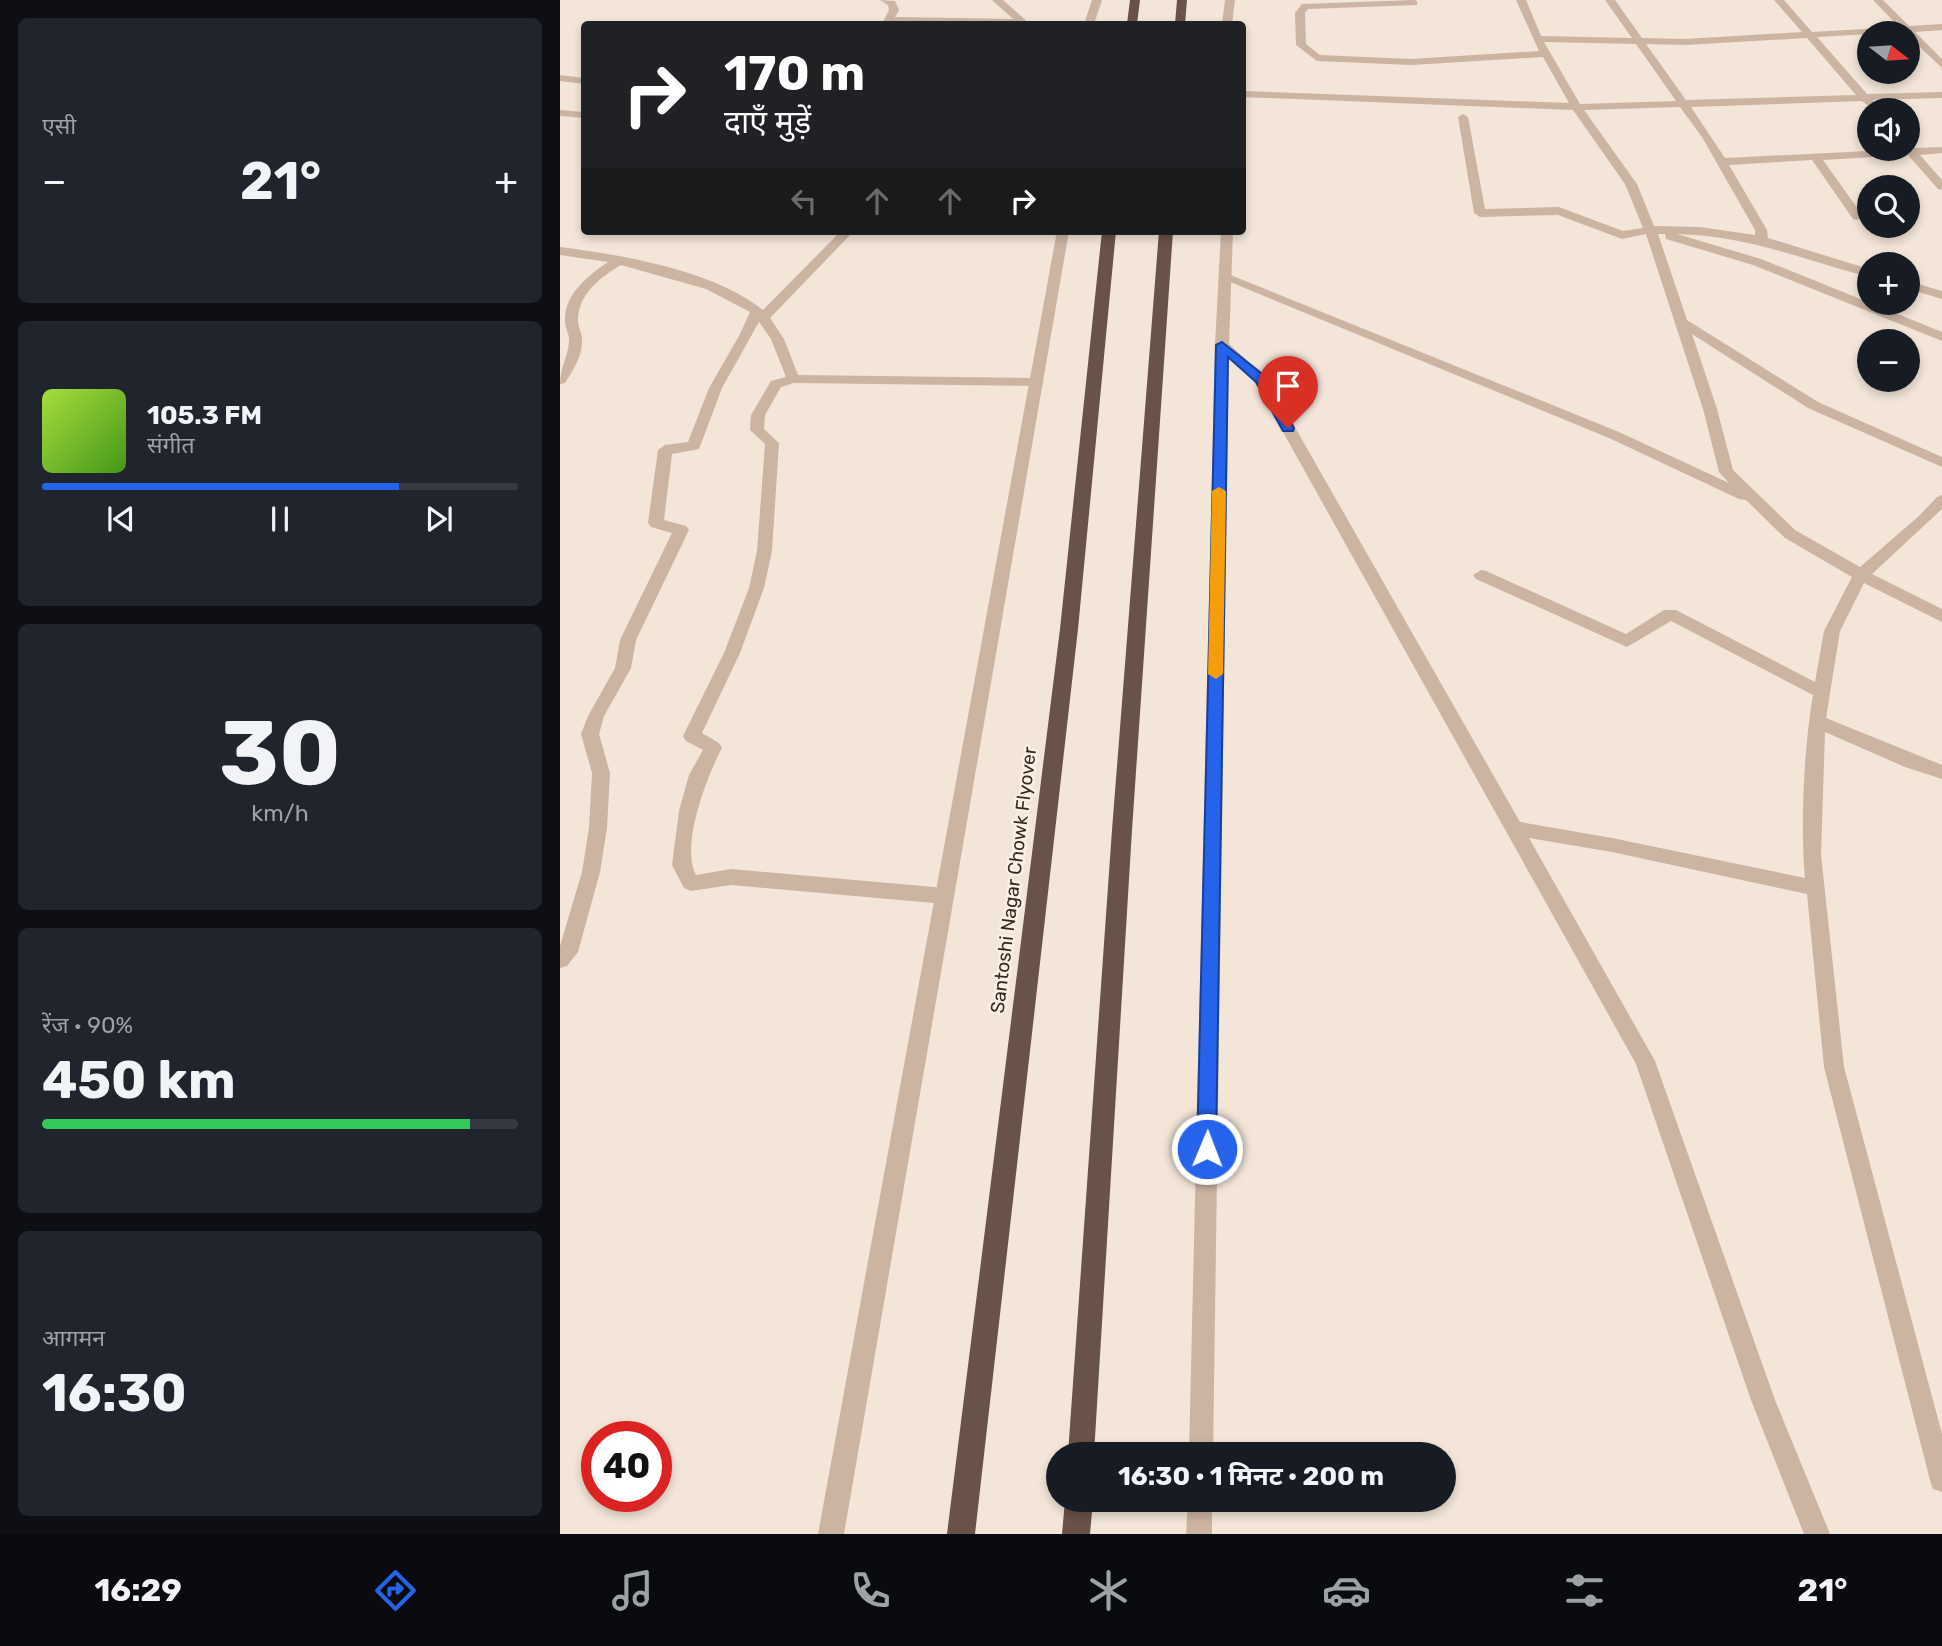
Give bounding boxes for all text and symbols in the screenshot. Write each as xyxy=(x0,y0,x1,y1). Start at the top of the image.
north arrow xyxy=(1857,21,1920,84)
map controls xyxy=(1857,21,1920,392)
text: 170 m xyxy=(724,44,865,102)
icon: right xyxy=(609,49,700,140)
button: sound xyxy=(1857,98,1920,161)
text: दाएँ मुड़ें xyxy=(724,103,811,141)
text: एसी xyxy=(42,112,76,140)
text: 21° xyxy=(240,150,321,212)
text: − xyxy=(42,158,67,204)
text: + xyxy=(494,158,518,204)
button: search xyxy=(1857,175,1920,238)
icon: left xyxy=(785,182,823,220)
icon: ahead xyxy=(858,182,896,220)
icon: ahead xyxy=(931,182,969,220)
icon: right xyxy=(1004,182,1042,220)
button: + xyxy=(1857,252,1920,315)
button: − xyxy=(1857,329,1920,392)
pin xyxy=(1258,356,1318,428)
icon: arrive xyxy=(1269,367,1307,405)
text: 105.3 FM xyxy=(147,400,262,431)
text: संगीत xyxy=(147,431,195,459)
icon: previous xyxy=(102,500,140,538)
icon: pause xyxy=(261,500,299,538)
icon: next xyxy=(420,500,458,538)
text: 30 xyxy=(219,699,341,807)
street label: Santoshi Nagar Chowk Flyover xyxy=(986,745,1041,1015)
text: km/h xyxy=(251,799,309,827)
text: रेंज · 90% xyxy=(42,1011,133,1039)
text: 450 km xyxy=(42,1049,236,1111)
position arrow xyxy=(1170,1112,1244,1186)
text: आगमन xyxy=(42,1324,105,1352)
text: 16:30 xyxy=(42,1362,187,1424)
speed limit sign: 40 xyxy=(581,1421,672,1512)
text: 16:30 · 1 मिनट · 200 m xyxy=(1118,1461,1384,1492)
icon: directions xyxy=(371,1566,420,1615)
icon: music xyxy=(608,1566,657,1615)
icon: phone xyxy=(846,1566,895,1615)
icon: climate xyxy=(1084,1566,1133,1615)
icon: car xyxy=(1322,1566,1371,1615)
icon: filters xyxy=(1560,1566,1609,1615)
text: 16:29 xyxy=(94,1571,182,1609)
text: 21° xyxy=(1798,1571,1847,1609)

